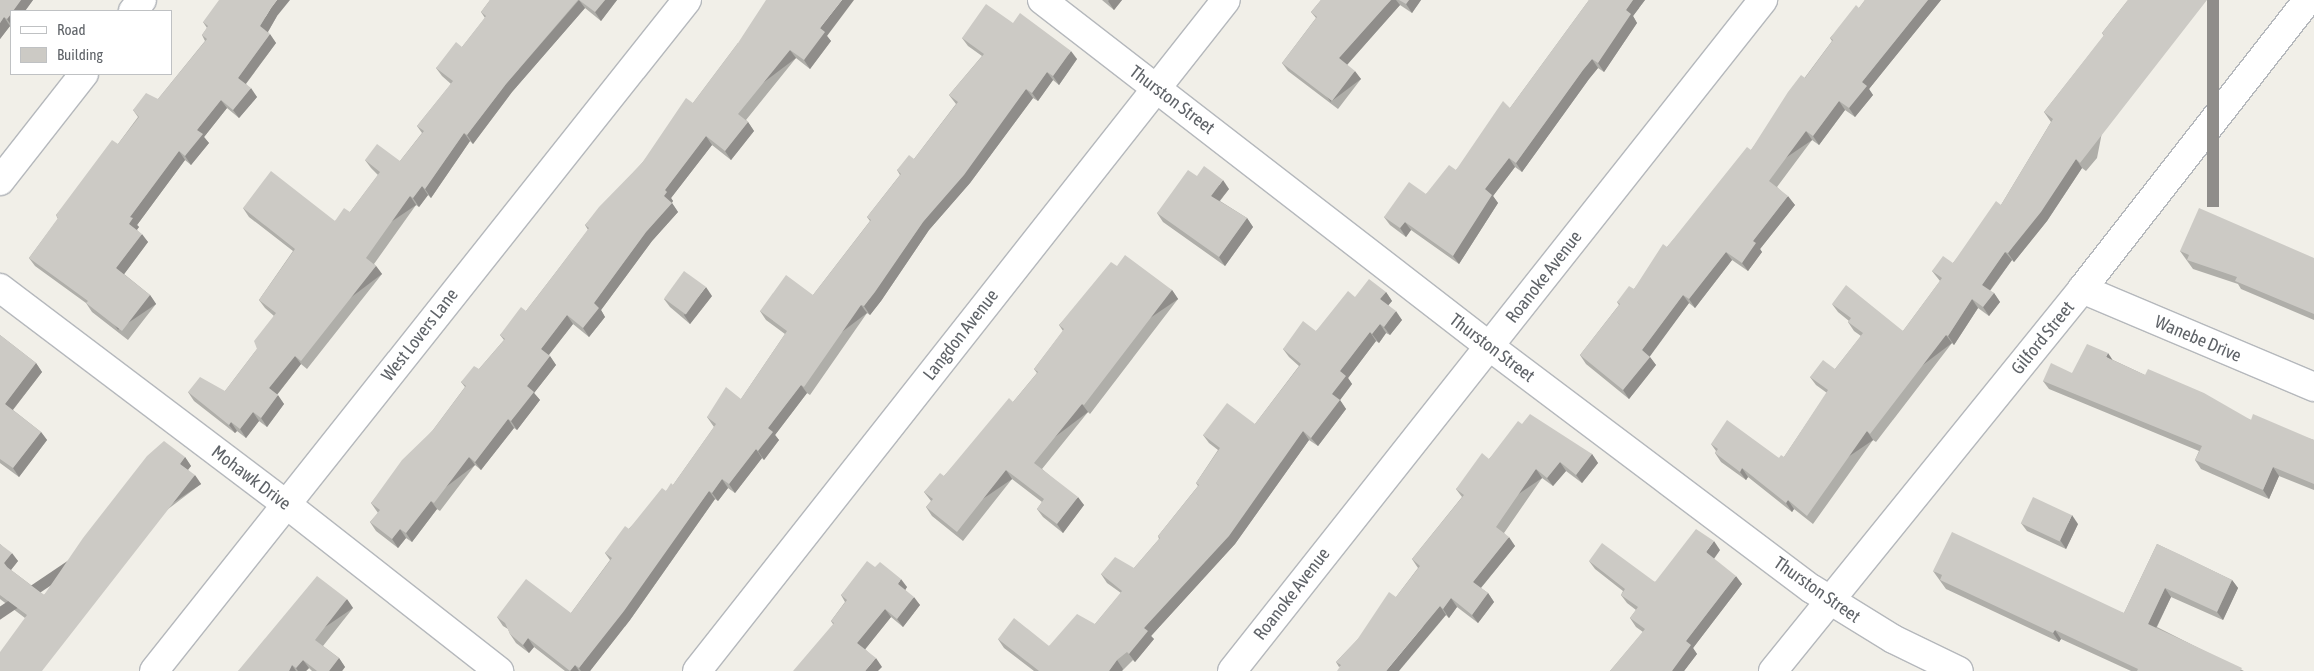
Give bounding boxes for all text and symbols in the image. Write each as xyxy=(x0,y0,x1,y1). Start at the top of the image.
legend xyxy=(10,10,172,75)
text: Road xyxy=(57,21,86,38)
text: Building xyxy=(57,46,103,63)
street label: Thurston Street xyxy=(1125,61,1219,139)
street label: Roanoke Avenue xyxy=(1501,227,1587,327)
street label: West Lovers Lane xyxy=(377,284,463,386)
street label: Langdon Avenue xyxy=(919,285,1003,385)
street label: Gilford Street xyxy=(2007,297,2079,379)
street label: Thurston Street xyxy=(1445,309,1539,387)
street label: Wanebe Drive xyxy=(2151,311,2245,367)
street label: Mohawk Drive xyxy=(207,441,295,515)
street label: Roanoke Avenue xyxy=(1249,544,1335,644)
street label: Thurston Street xyxy=(1770,552,1864,628)

